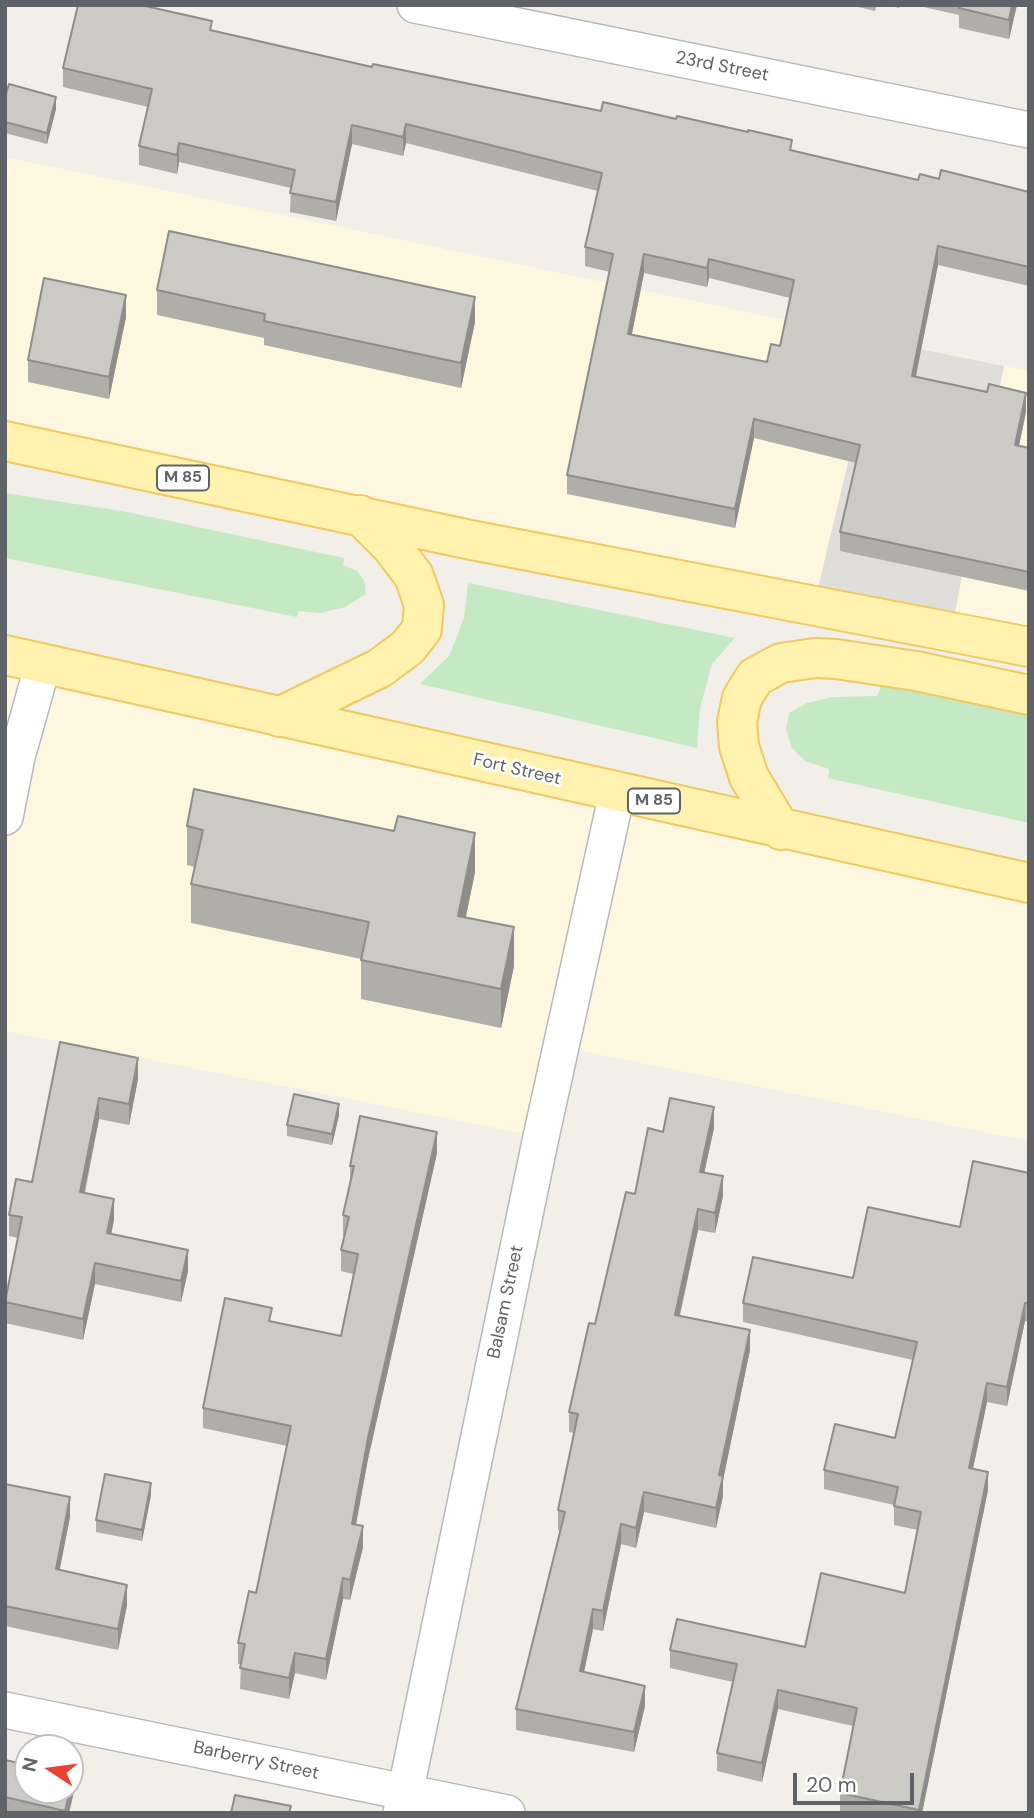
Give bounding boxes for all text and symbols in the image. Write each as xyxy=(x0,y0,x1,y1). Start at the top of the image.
street label: 23rd Street xyxy=(674,47,770,87)
road number: M 85 xyxy=(157,466,209,491)
street label: Fort Street xyxy=(471,749,563,791)
road number: M 85 xyxy=(628,788,680,814)
street label: Balsam Street xyxy=(483,1243,529,1361)
north arrow xyxy=(14,1734,84,1804)
street label: Barberry Street xyxy=(191,1737,321,1785)
text: N xyxy=(16,1755,44,1774)
scale bar xyxy=(796,1758,917,1802)
text: 20 m xyxy=(806,1771,857,1799)

